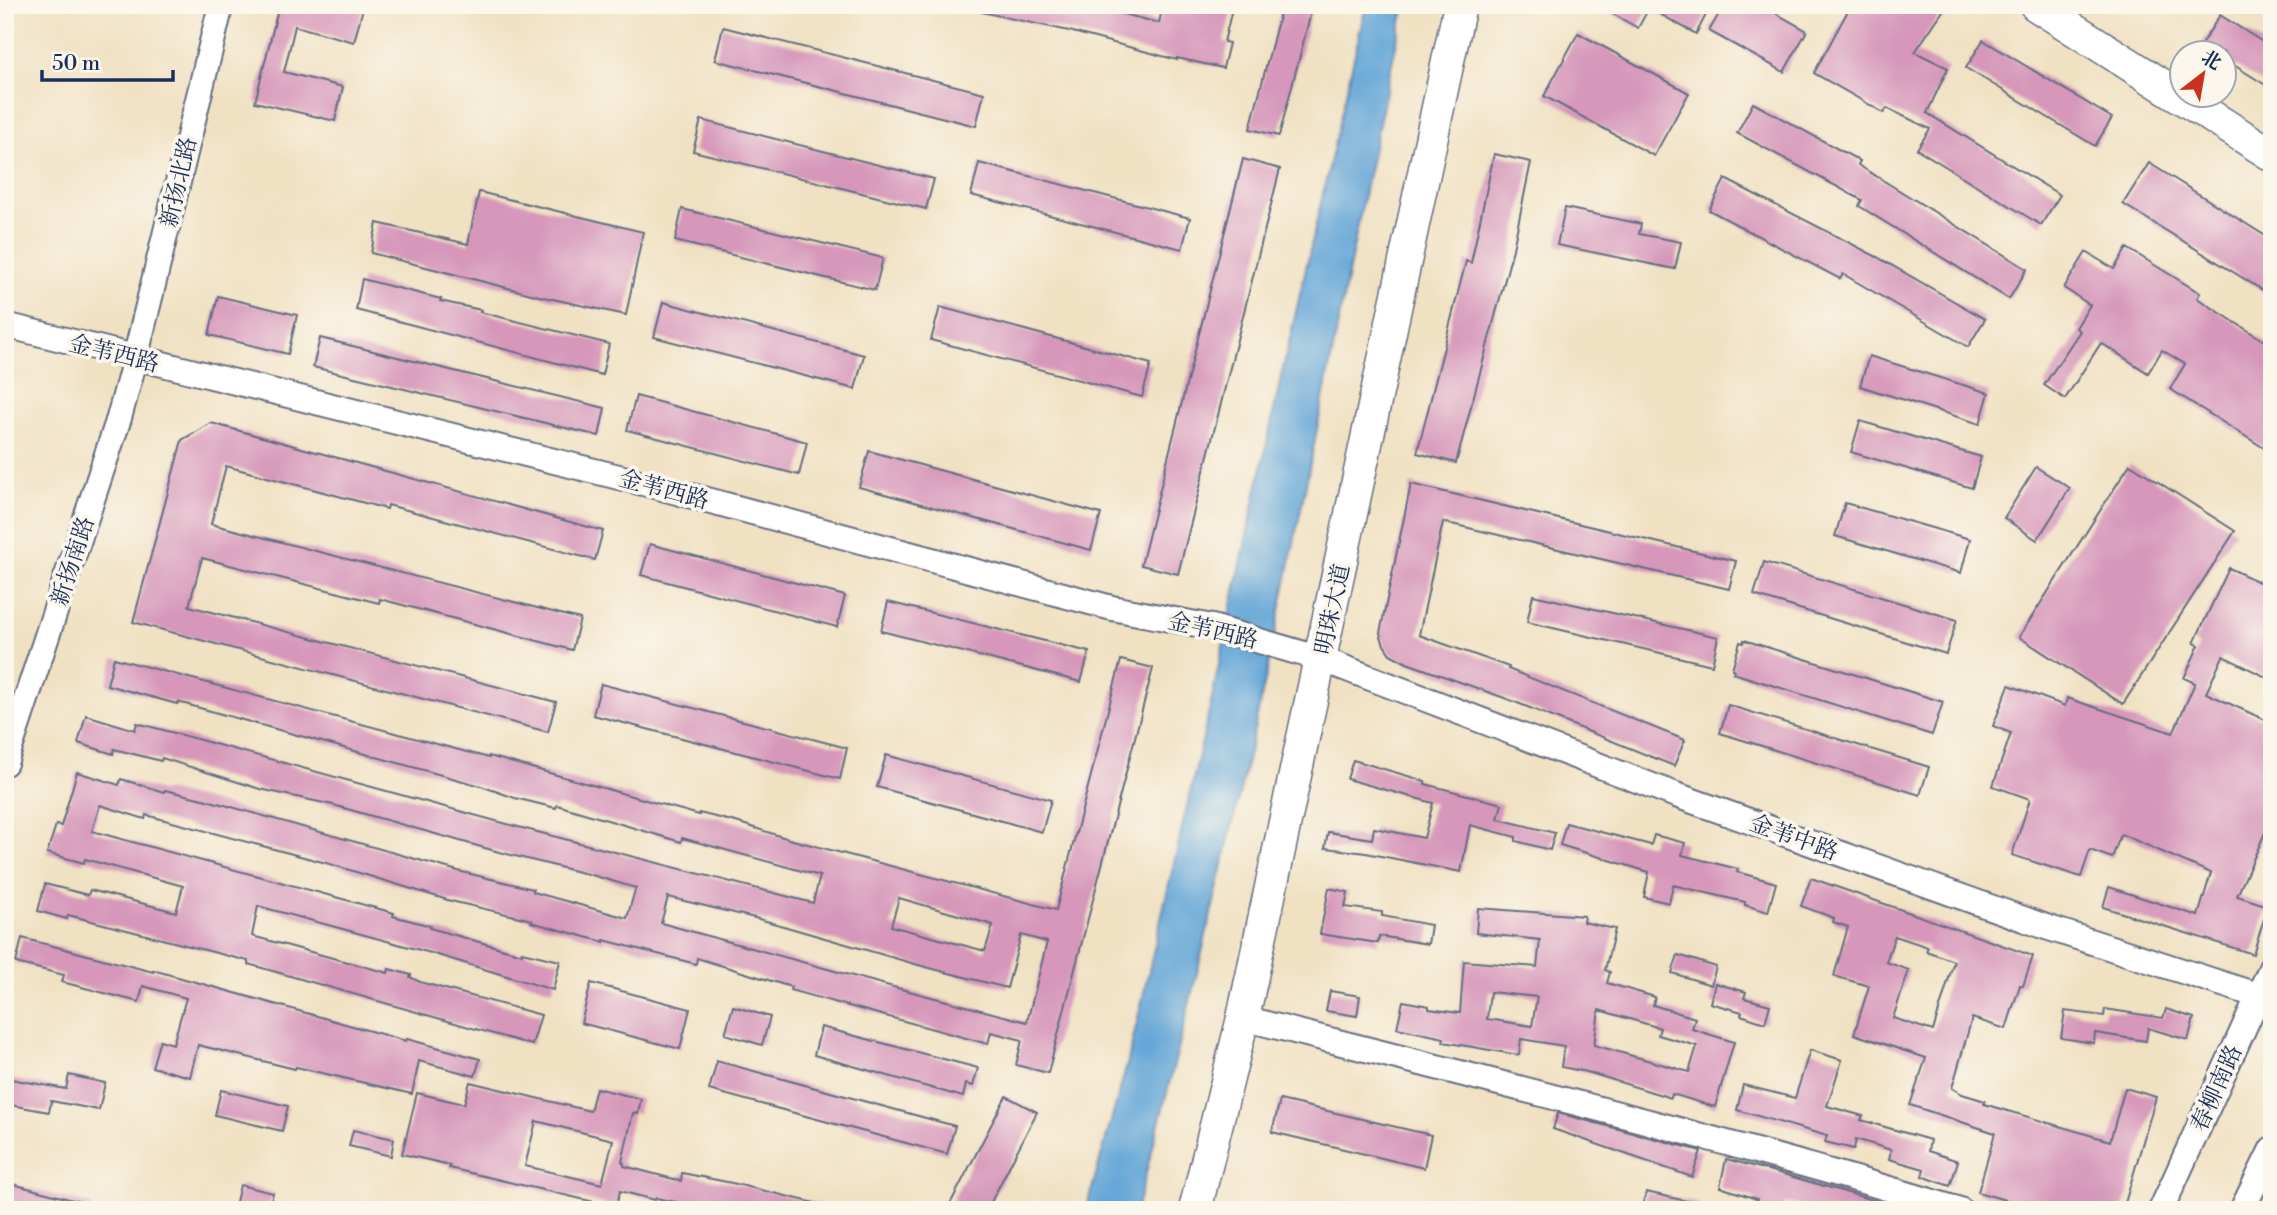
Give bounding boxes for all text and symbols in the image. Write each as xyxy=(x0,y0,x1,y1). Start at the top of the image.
scale bar xyxy=(42,38,173,82)
north arrow xyxy=(2168,38,2238,108)
text: 北 xyxy=(2197,45,2226,75)
text: 50 m xyxy=(52,51,100,77)
street label: 新扬北路 xyxy=(155,134,203,230)
street label: 金苇西路 xyxy=(66,329,162,379)
street label: 金苇西路 xyxy=(616,465,712,515)
street label: 新扬南路 xyxy=(45,513,100,609)
street label: 明珠大道 xyxy=(1310,561,1356,657)
street label: 金苇西路 xyxy=(1165,607,1261,655)
street label: 金苇中路 xyxy=(1746,809,1842,867)
street label: 春柳南路 xyxy=(2185,1041,2248,1136)

